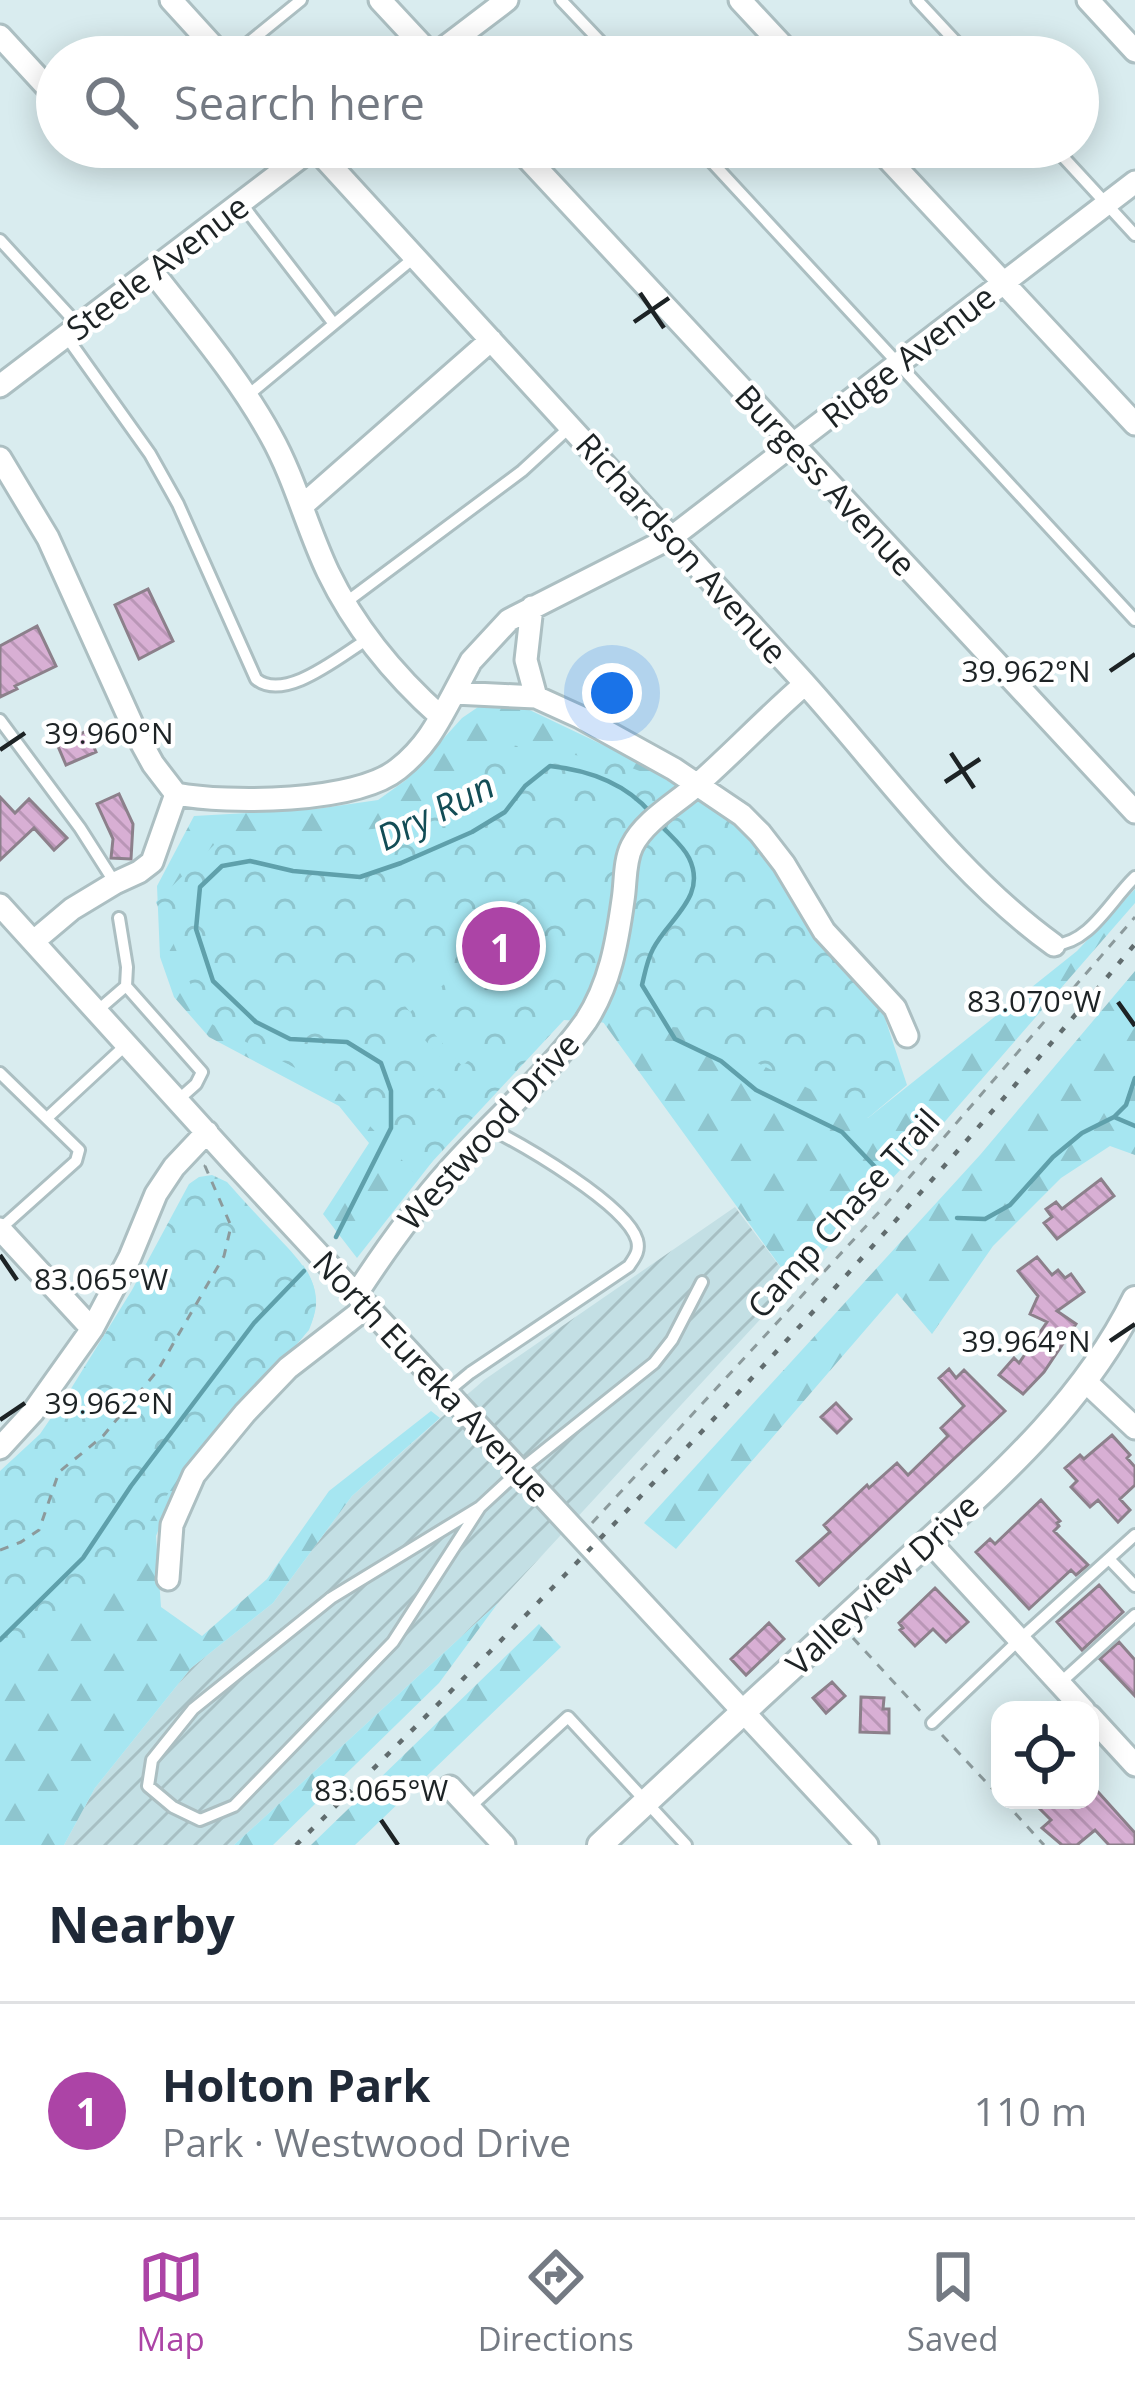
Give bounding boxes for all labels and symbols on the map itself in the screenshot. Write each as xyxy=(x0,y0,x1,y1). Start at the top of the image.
street label: Steele Avenue xyxy=(57,184,257,350)
street label: Ridge Avenue xyxy=(812,274,1004,438)
street label: Burgess Avenue xyxy=(726,375,926,585)
street label: Richardson Avenue xyxy=(566,423,798,673)
text: 39.962°N xyxy=(961,650,1091,691)
your location xyxy=(582,663,642,723)
text: 39.960°N xyxy=(44,712,174,753)
water label: Dry Run xyxy=(368,761,502,861)
pin: 1 xyxy=(462,901,540,991)
text: 83.070°W xyxy=(967,980,1101,1021)
street label: Westwood Drive xyxy=(387,1023,589,1239)
street label: Camp Chase Trail xyxy=(737,1099,949,1327)
street label: North Eureka Avenue xyxy=(304,1241,560,1511)
text: 83.065°W xyxy=(34,1258,168,1299)
text: 39.964°N xyxy=(961,1320,1091,1361)
text: 39.962°N xyxy=(44,1382,174,1423)
street label: Valleyview Drive xyxy=(776,1483,988,1685)
text: 83.065°W xyxy=(314,1769,448,1810)

